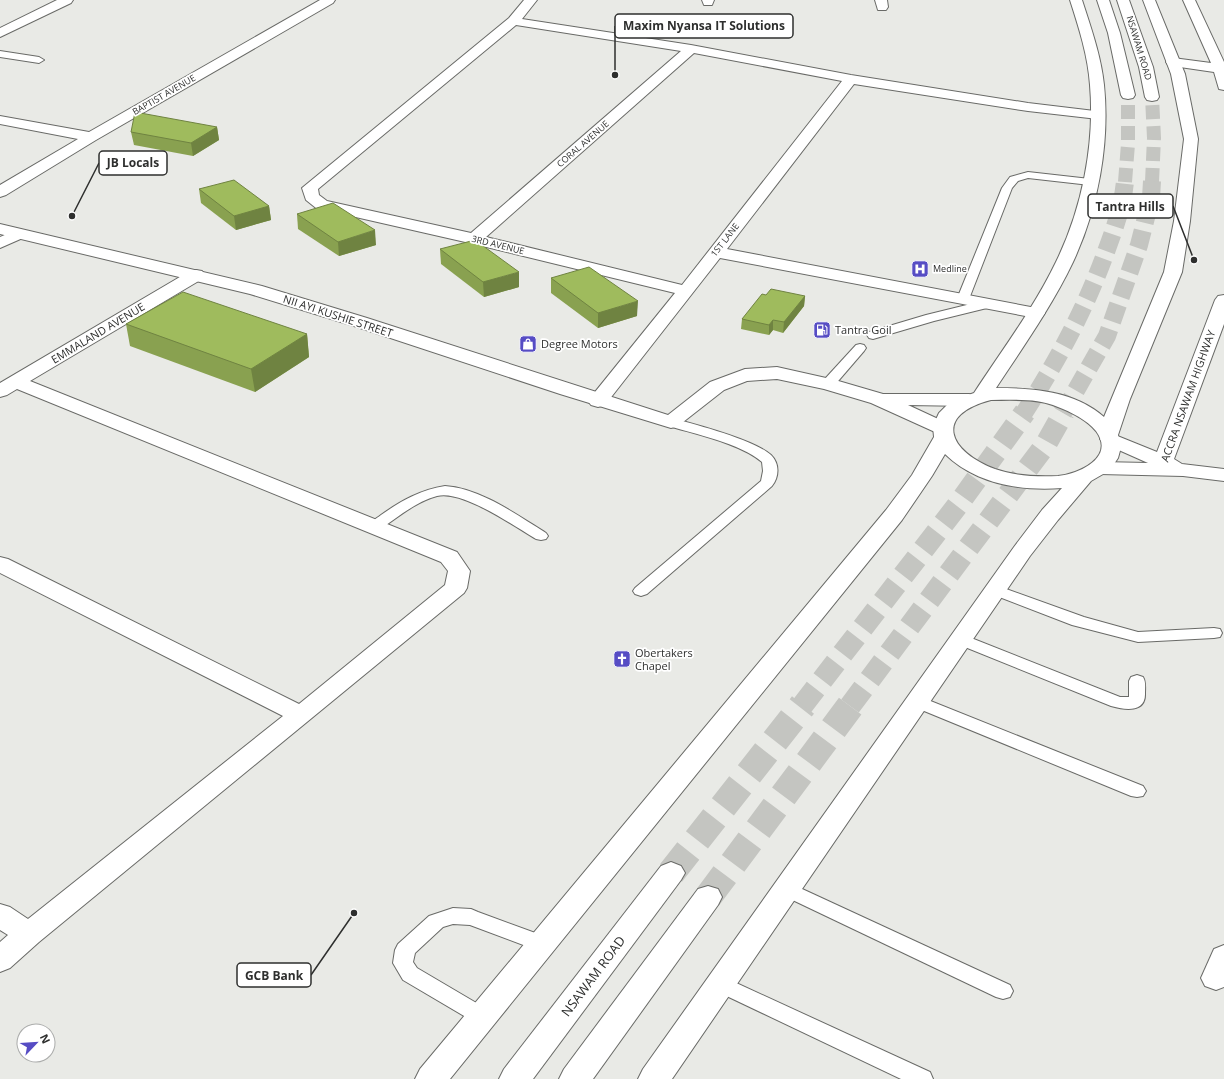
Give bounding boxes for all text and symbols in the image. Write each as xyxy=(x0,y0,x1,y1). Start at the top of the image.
callout: Maxim Nyansa IT Solutions xyxy=(615,14,793,38)
street label: NSAWAM ROAD xyxy=(1124,14,1155,82)
text: Maxim Nyansa IT Solutions xyxy=(623,17,785,34)
street label: BAPTIST AVENUE xyxy=(130,71,198,118)
street label: CORAL AVENUE xyxy=(554,117,612,170)
callout: JB Locals xyxy=(99,151,167,175)
text: JB Locals xyxy=(106,154,159,171)
callout: Tantra Hills xyxy=(1088,194,1173,218)
text: Tantra Hills xyxy=(1095,198,1165,215)
street label: 1ST LANE xyxy=(707,220,742,259)
street label: 3RD AVENUE xyxy=(470,232,526,257)
hospital icon: Medline xyxy=(910,259,930,279)
place label: Medline xyxy=(933,262,967,275)
street label: NII AYI KUSHIE STREET xyxy=(281,291,395,340)
street label: EMMALAND AVENUE xyxy=(48,299,147,366)
fuel station icon: Tantra Goil xyxy=(812,320,832,340)
place label: Tantra Goil xyxy=(835,322,891,337)
street label: ACCRA NSAWAM HIGHWAY xyxy=(1157,327,1219,464)
shop icon: Degree Motors xyxy=(518,334,538,354)
place label: Degree Motors xyxy=(541,336,618,351)
place label: Obertakers Chapel xyxy=(635,645,693,673)
church icon: Obertakers Chapel xyxy=(612,649,632,669)
street label: NSAWAM ROAD xyxy=(557,932,629,1020)
callout: GCB Bank xyxy=(237,963,311,987)
text: GCB Bank xyxy=(245,967,304,984)
north arrow xyxy=(16,1023,56,1063)
text: N xyxy=(37,1031,54,1046)

